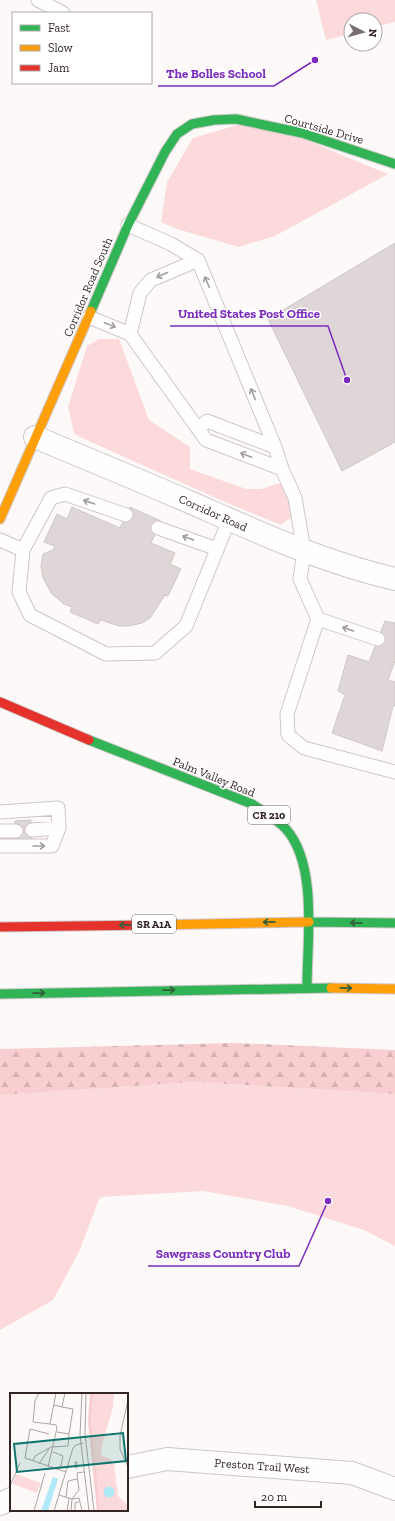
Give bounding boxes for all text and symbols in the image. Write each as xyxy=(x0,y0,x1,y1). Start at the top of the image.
legend xyxy=(12,12,152,84)
north arrow xyxy=(343,12,383,52)
text: Fast xyxy=(48,21,71,35)
text: N xyxy=(365,28,379,38)
text: Slow xyxy=(48,41,74,55)
text: Jam xyxy=(48,61,70,75)
callout: The Bolles School xyxy=(158,61,274,86)
text: The Bolles School xyxy=(166,66,266,81)
street label: Courtside Drive xyxy=(283,111,366,147)
street label: Corridor Road South xyxy=(61,235,115,339)
one-way arrow xyxy=(157,272,169,279)
one-way arrow xyxy=(203,276,211,288)
callout: United States Post Office xyxy=(170,301,328,326)
text: United States Post Office xyxy=(178,306,321,321)
one-way arrow xyxy=(103,322,115,330)
one-way arrow xyxy=(249,388,256,400)
one-way arrow xyxy=(241,451,253,459)
street label: Corridor Road xyxy=(177,492,250,535)
one-way arrow xyxy=(84,498,96,506)
one-way arrow xyxy=(182,534,194,542)
one-way arrow xyxy=(341,625,354,632)
street label: Palm Valley Road xyxy=(171,754,258,800)
road number: CR 210 xyxy=(248,806,290,824)
one-way arrow xyxy=(32,842,45,850)
road number: SR A1A xyxy=(132,915,176,933)
one-way arrow xyxy=(263,918,276,926)
one-way arrow xyxy=(350,919,363,926)
one-way arrow xyxy=(119,921,132,929)
one-way arrow xyxy=(339,984,352,991)
one-way arrow xyxy=(162,986,175,994)
one-way arrow xyxy=(32,989,45,997)
callout: Sawgrass Country Club xyxy=(148,1241,299,1266)
text: Sawgrass Country Club xyxy=(156,1246,290,1261)
inset map xyxy=(10,1393,128,1511)
street label: Preston Trail West xyxy=(214,1456,311,1476)
scale bar xyxy=(255,1483,321,1509)
text: 20 m xyxy=(261,1490,288,1504)

